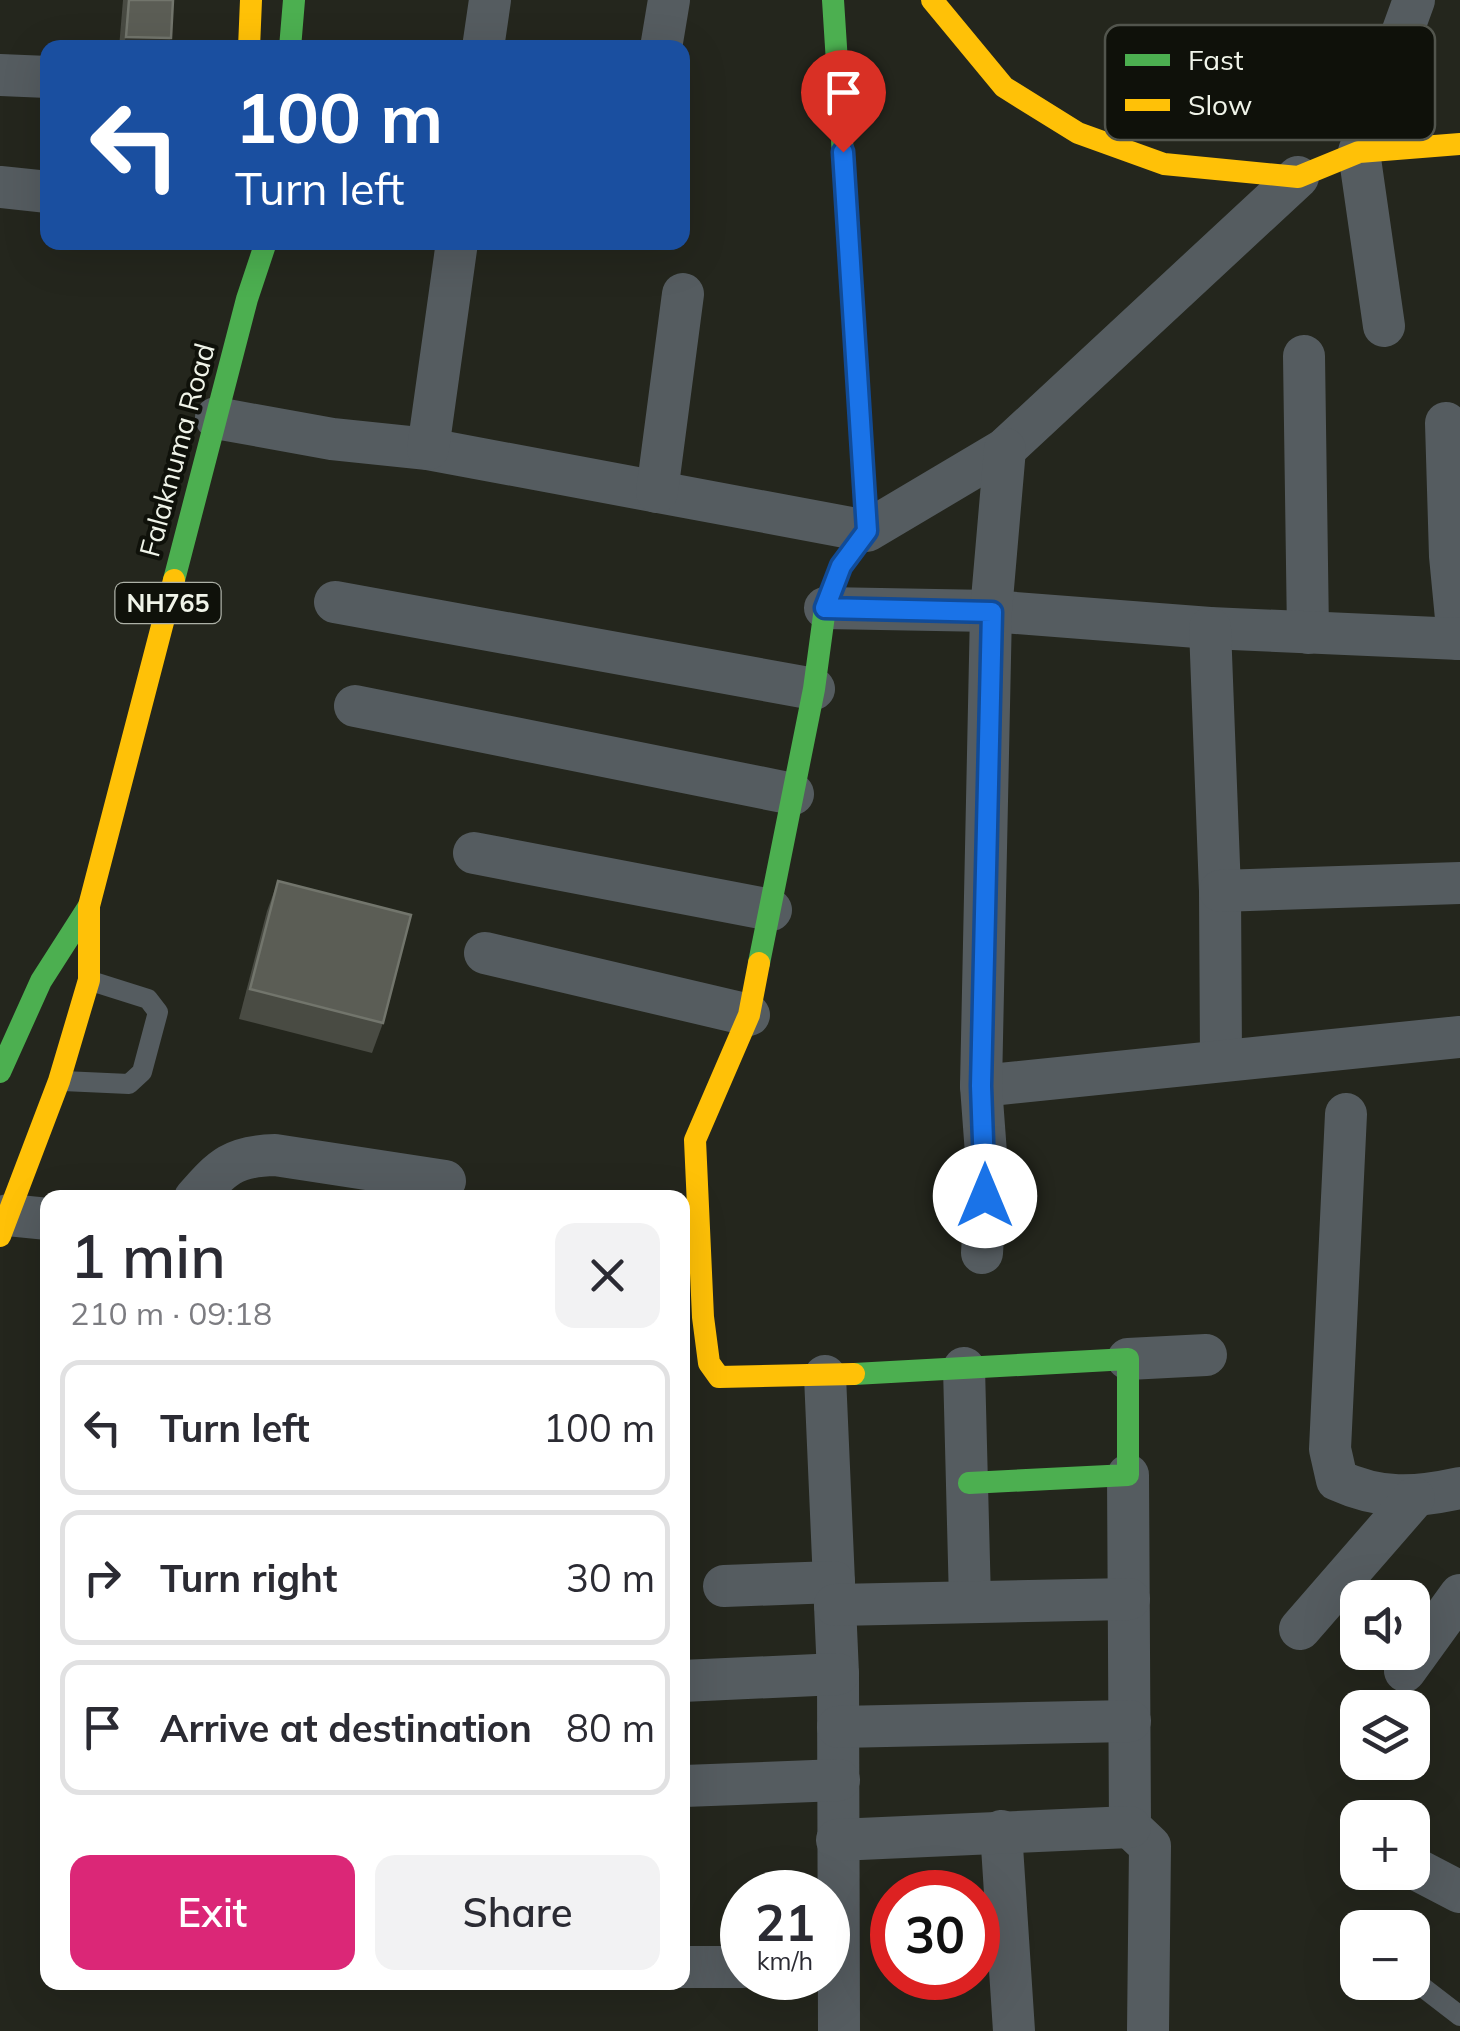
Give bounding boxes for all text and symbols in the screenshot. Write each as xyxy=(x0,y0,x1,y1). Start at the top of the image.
legend xyxy=(1105,25,1435,140)
text: Fast xyxy=(1188,42,1244,77)
pin xyxy=(801,50,886,153)
icon: arrive xyxy=(816,65,871,120)
text: 100 m xyxy=(235,73,443,161)
icon: left xyxy=(70,80,200,210)
text: Slow xyxy=(1188,87,1252,122)
text: Turn left xyxy=(235,160,404,216)
street label: Falaknuma Road xyxy=(131,339,222,561)
road number: NH765 xyxy=(116,583,220,623)
position arrow xyxy=(933,1144,1037,1248)
text: 1 min xyxy=(70,1218,226,1293)
button: close xyxy=(555,1223,660,1328)
text: 210 m · 09:18 xyxy=(70,1293,272,1333)
icon: left xyxy=(75,1400,130,1455)
text: Turn left xyxy=(160,1404,310,1452)
text: 100 m xyxy=(543,1404,655,1452)
icon: right xyxy=(75,1550,130,1605)
text: Turn right xyxy=(160,1554,337,1602)
text: 30 m xyxy=(566,1554,655,1602)
map controls xyxy=(1340,1580,1430,2000)
button: sound xyxy=(1340,1580,1430,1670)
button: layers xyxy=(1340,1690,1430,1780)
icon: arrive xyxy=(75,1700,130,1755)
text: Arrive at destination xyxy=(160,1704,532,1752)
text: 80 m xyxy=(566,1704,655,1752)
button: + xyxy=(1340,1800,1430,1890)
button: Exit xyxy=(70,1855,355,1970)
button: Share xyxy=(375,1855,660,1970)
speed limit sign: 30 xyxy=(870,1870,1000,2000)
text: 21 xyxy=(755,1891,815,1954)
button: − xyxy=(1340,1910,1430,2000)
text: km/h xyxy=(757,1945,813,1976)

